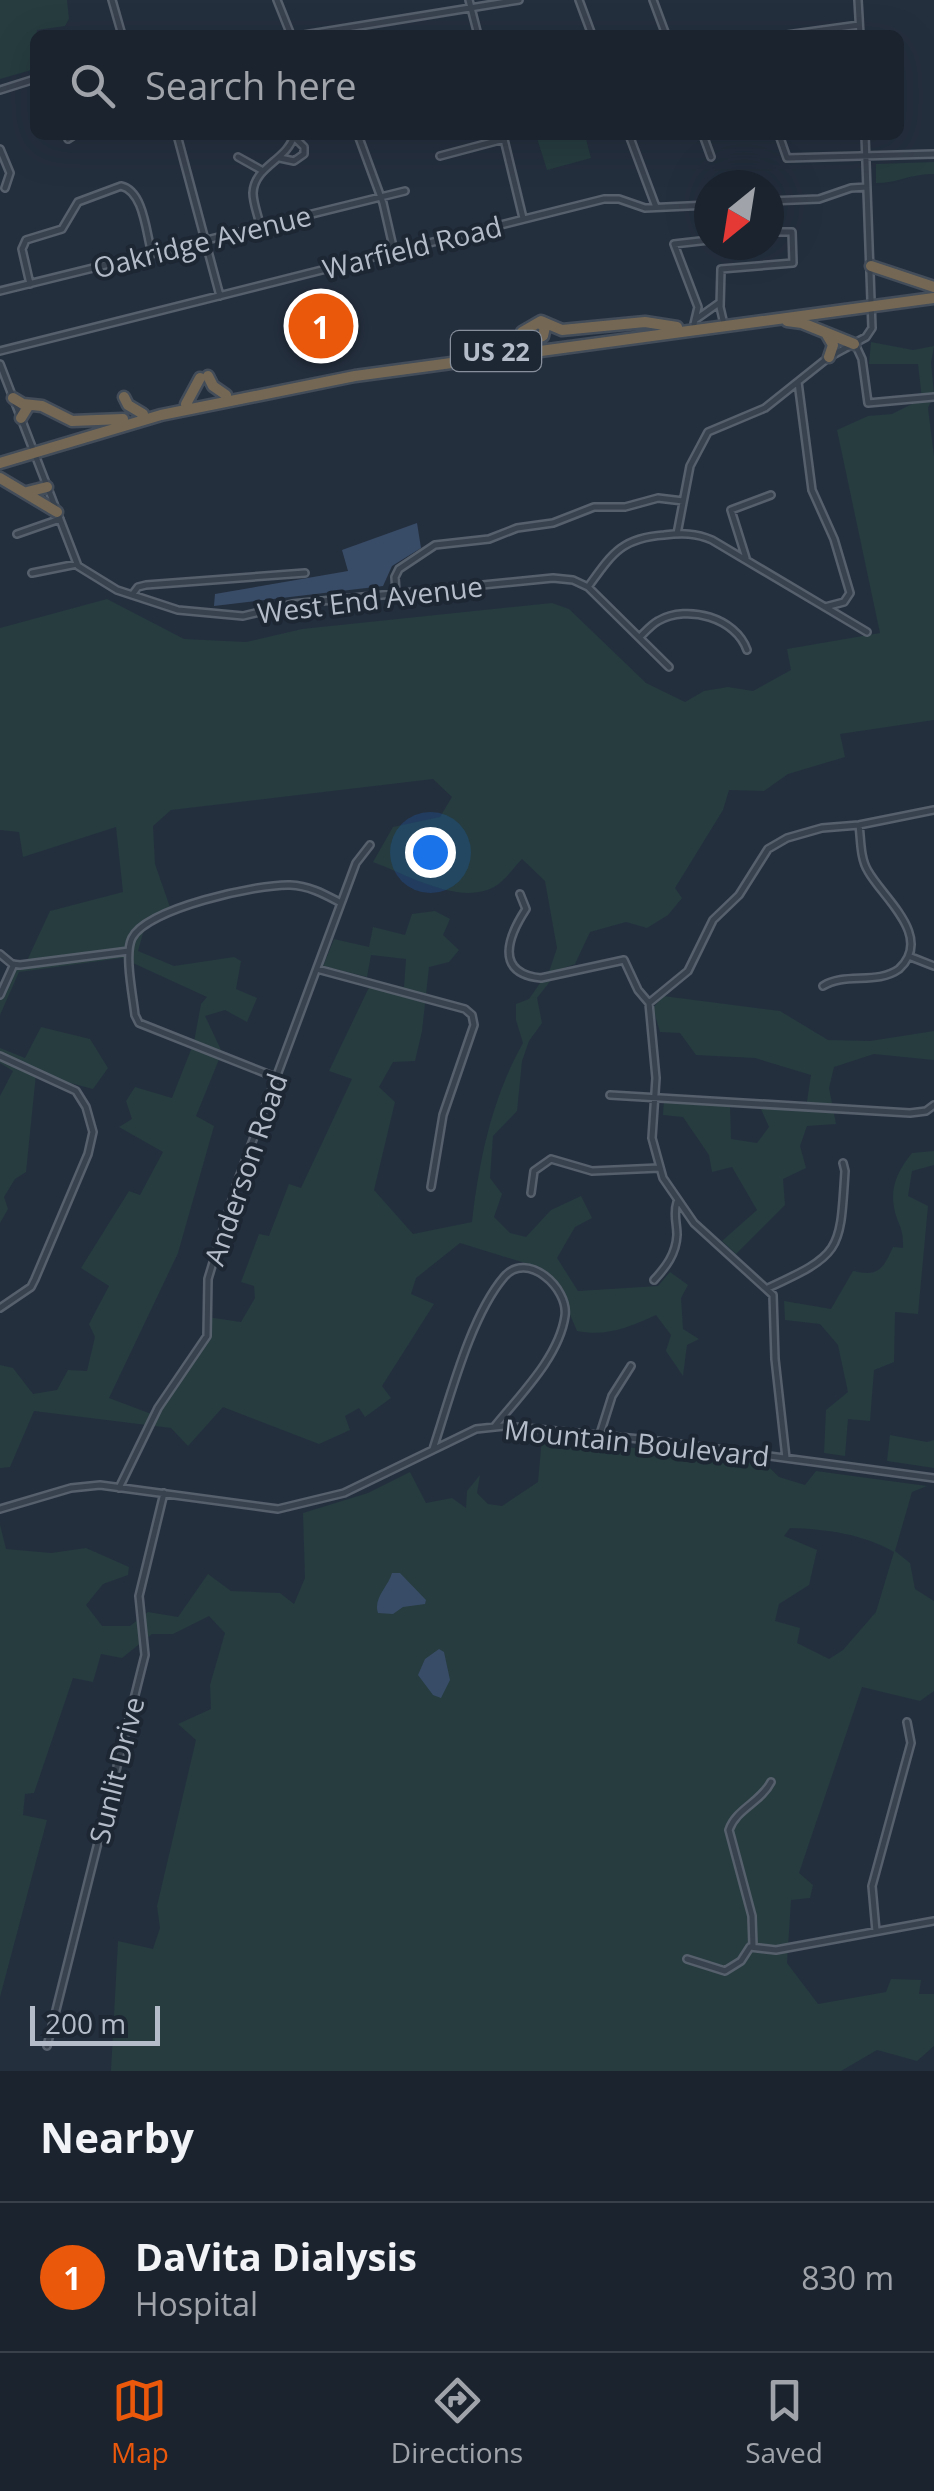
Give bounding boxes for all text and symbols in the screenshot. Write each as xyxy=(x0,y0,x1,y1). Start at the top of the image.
search box xyxy=(30,30,904,140)
icon: search xyxy=(65,58,120,113)
text: Search here xyxy=(145,59,357,111)
north arrow xyxy=(694,170,784,260)
street label: Oakridge Avenue xyxy=(89,196,315,286)
street label: Warfield Road xyxy=(318,206,506,288)
pin: 1 xyxy=(288,288,354,364)
road number: US 22 xyxy=(451,331,541,371)
street label: West End Avenue xyxy=(255,566,485,632)
your location xyxy=(405,827,456,878)
street label: Anderson Road xyxy=(194,1068,296,1270)
street label: Mountain Boulevard xyxy=(503,1409,771,1475)
street label: Sunlit Drive xyxy=(79,1693,153,1847)
scale bar xyxy=(30,2001,160,2046)
text: 200 m xyxy=(45,2004,126,2042)
text: Nearby xyxy=(40,2108,194,2165)
text: DaVita Dialysis xyxy=(135,2230,417,2282)
text: 1 xyxy=(63,2256,82,2299)
text: 830 m xyxy=(801,2256,894,2299)
text: Hospital xyxy=(135,2282,258,2325)
tab: Map xyxy=(111,2373,169,2471)
tab: Directions xyxy=(391,2373,523,2471)
tab: Saved xyxy=(745,2373,823,2471)

